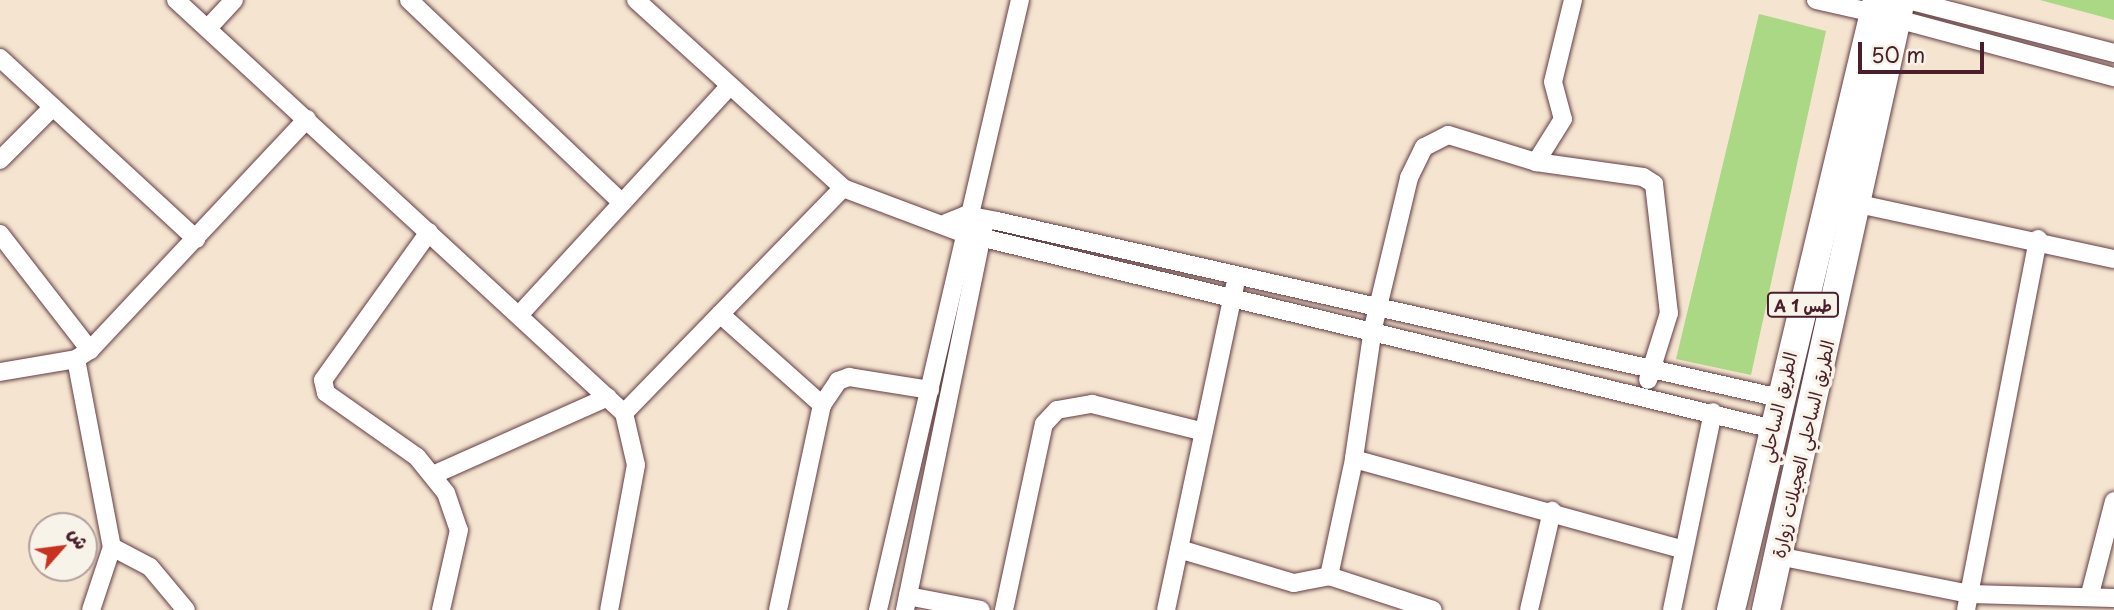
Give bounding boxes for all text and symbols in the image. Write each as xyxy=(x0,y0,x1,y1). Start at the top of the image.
scale bar xyxy=(1862,28,1988,72)
text: 50 m xyxy=(1871,38,1925,70)
road number: A 1 طس xyxy=(1766,292,1840,318)
street label: الطريق الساحلي العجيلات زوارة xyxy=(1767,338,1839,560)
street label: الطريق الساحلي xyxy=(1755,350,1801,464)
north arrow xyxy=(28,512,98,582)
text: ش xyxy=(63,522,97,554)

